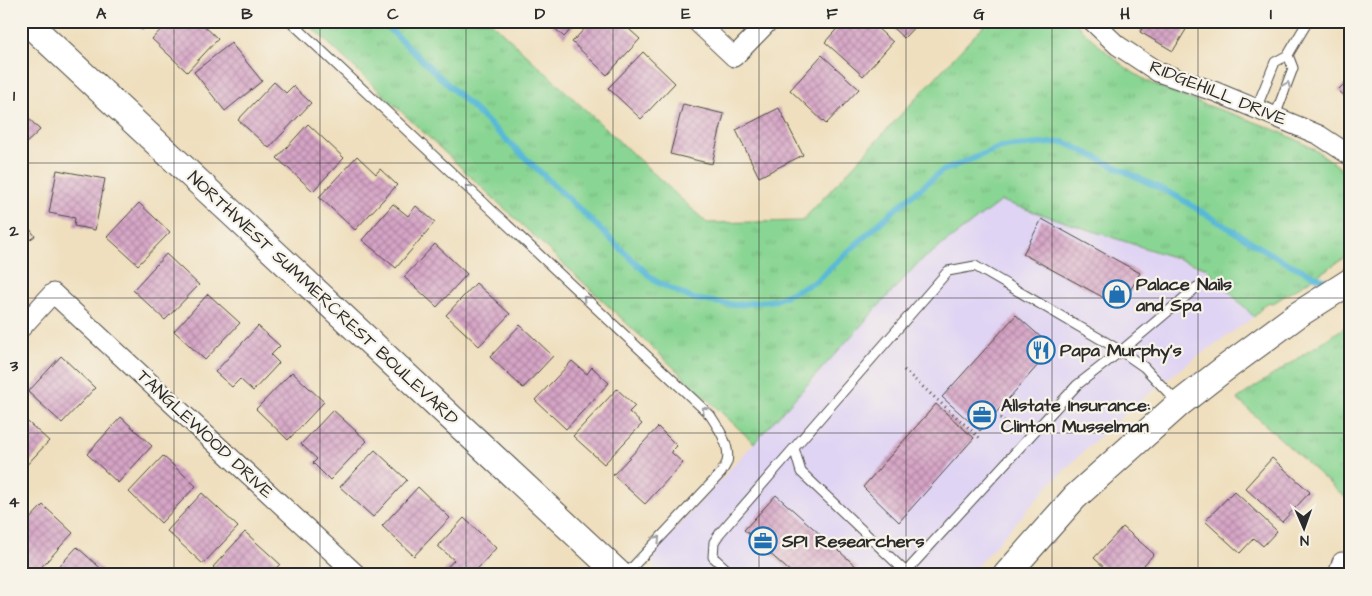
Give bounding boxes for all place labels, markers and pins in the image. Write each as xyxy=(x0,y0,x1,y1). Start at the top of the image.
place label: Palace Nails and Spa xyxy=(1135,272,1232,318)
shop icon: Palace Nails and Spa xyxy=(1102,279,1132,309)
restaurant icon: Papa Murphy's xyxy=(1026,335,1056,365)
place label: Papa Murphy's xyxy=(1060,338,1182,364)
place label: Allstate Insurance: Clinton Musselman xyxy=(1001,393,1151,439)
office icon: Allstate Insurance: Clinton Musselman xyxy=(967,400,997,430)
office icon: SPI Researchers xyxy=(748,526,778,556)
place label: SPI Researchers xyxy=(781,529,924,554)

